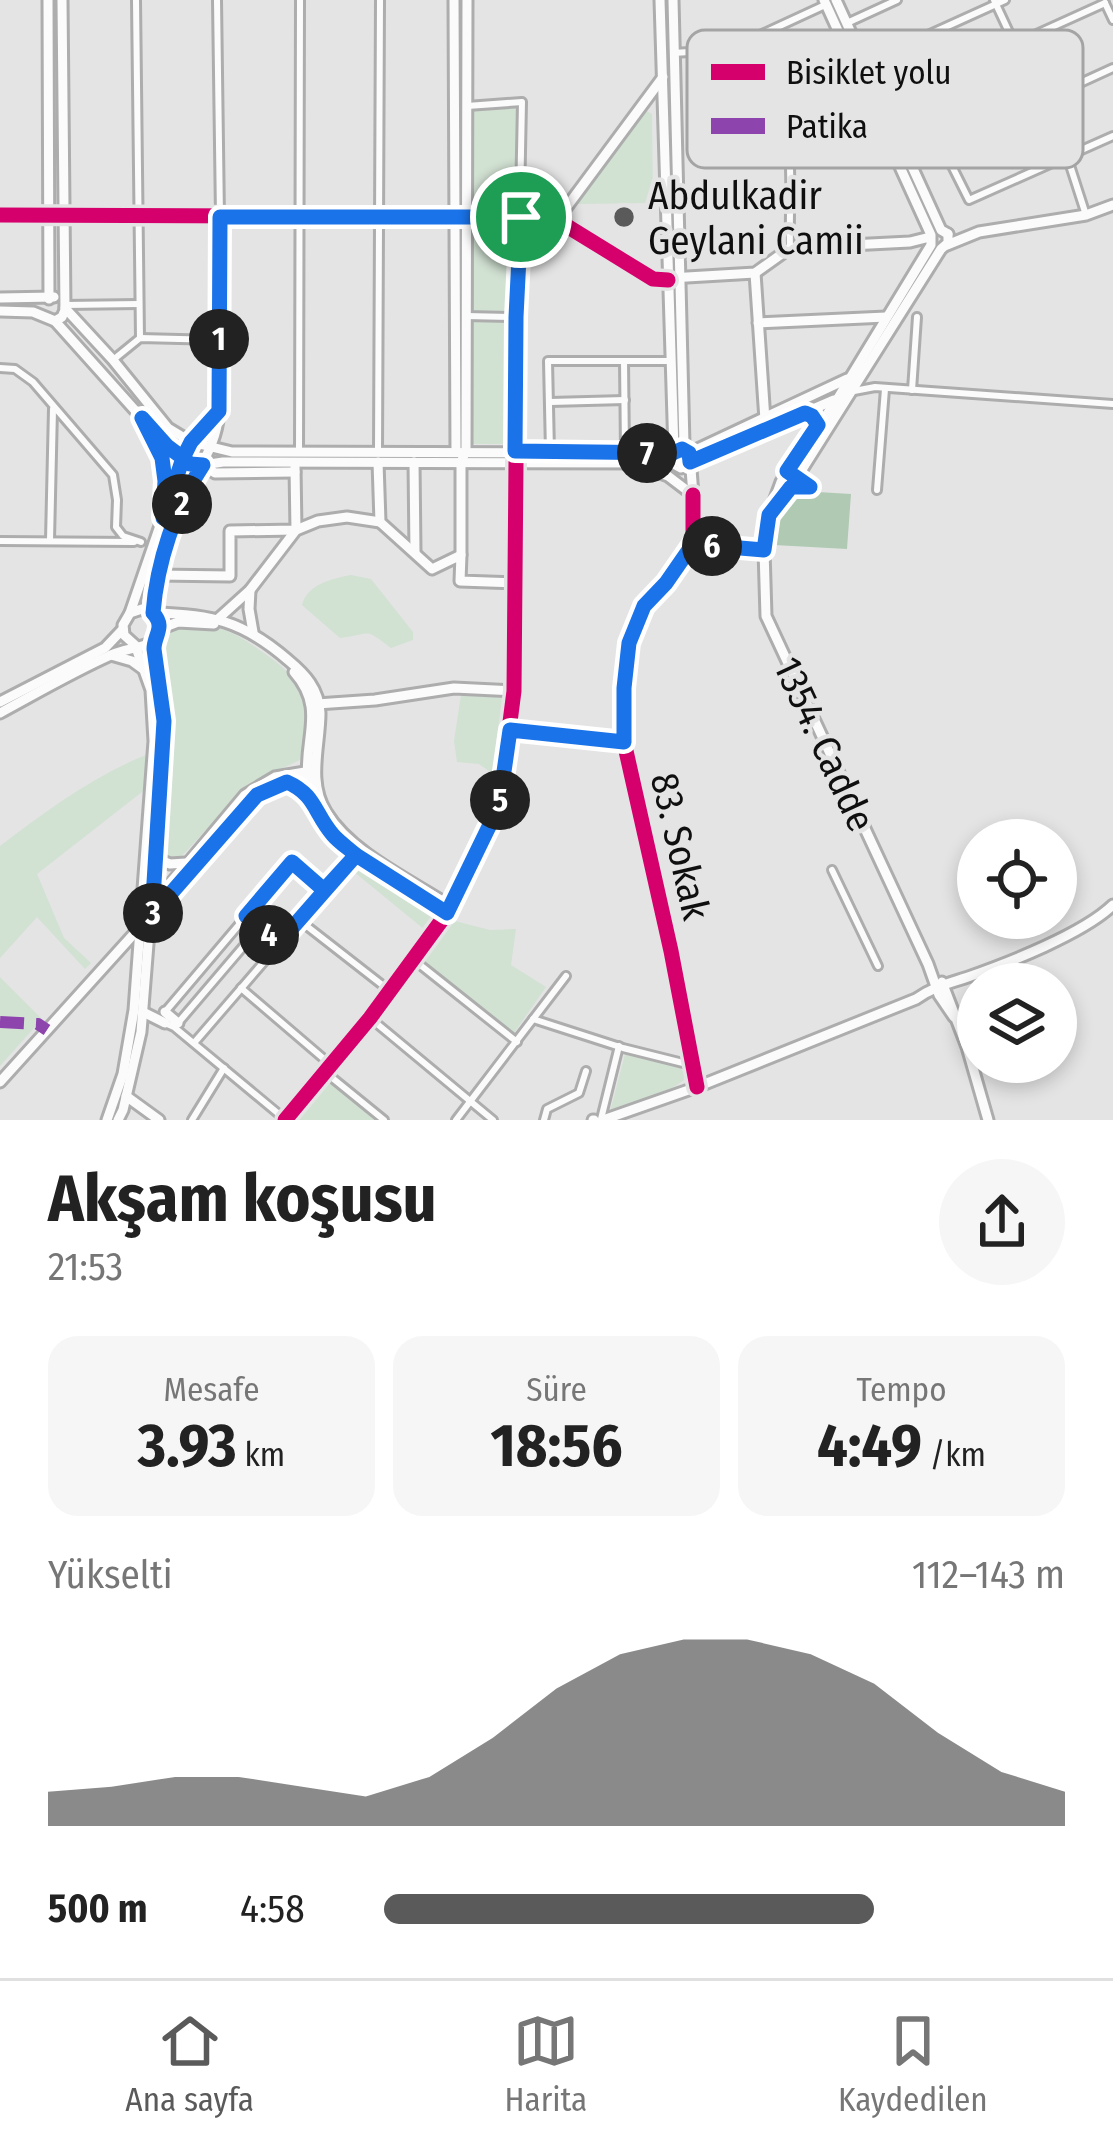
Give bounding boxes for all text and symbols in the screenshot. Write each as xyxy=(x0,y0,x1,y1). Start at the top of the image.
legend xyxy=(687,30,1083,168)
text: Bisiklet yolu xyxy=(786,53,951,93)
text: Patika xyxy=(786,107,868,147)
pin xyxy=(470,166,572,268)
place label: Abdulkadir Geylani Camii xyxy=(648,173,864,264)
icon: arrive xyxy=(488,184,554,250)
marker: Abdulkadir Geylani Camii xyxy=(611,204,637,230)
pin: 1 xyxy=(189,309,249,369)
text: 1 xyxy=(212,319,226,359)
pin: 7 xyxy=(617,423,677,483)
text: 7 xyxy=(640,433,654,473)
pin: 2 xyxy=(152,474,212,534)
text: 2 xyxy=(174,484,190,524)
pin: 6 xyxy=(682,516,742,576)
text: 6 xyxy=(703,526,721,566)
street label: 1354. Cadde xyxy=(764,650,884,839)
street label: 83. Sokak xyxy=(641,768,719,925)
pin: 5 xyxy=(470,770,530,830)
text: 5 xyxy=(492,780,508,820)
map controls xyxy=(957,819,1077,1083)
button: locate xyxy=(957,819,1077,939)
pin: 3 xyxy=(123,883,183,943)
text: 3 xyxy=(145,893,161,933)
pin: 4 xyxy=(239,905,299,965)
text: 4 xyxy=(261,915,277,955)
button: layers xyxy=(957,963,1077,1083)
text: Akşam koşusu xyxy=(48,1159,437,1238)
button: share xyxy=(939,1159,1065,1285)
text: 21:53 xyxy=(48,1244,123,1290)
text: Mesafe xyxy=(164,1370,259,1410)
text: Süre xyxy=(526,1370,587,1410)
text: Tempo xyxy=(856,1370,947,1410)
text: 3.93 xyxy=(138,1410,237,1482)
text: 18:56 xyxy=(490,1410,623,1482)
text: 4:49 xyxy=(817,1410,922,1482)
text: km xyxy=(237,1435,285,1475)
text: /km xyxy=(922,1435,986,1475)
text: Yükselti xyxy=(48,1552,173,1598)
text: 112–143 m xyxy=(912,1552,1065,1598)
text: 500 m xyxy=(48,1886,148,1932)
text: 4:58 xyxy=(240,1886,305,1932)
tab: Ana sayfa xyxy=(125,2008,254,2120)
tab: Harita xyxy=(505,2008,587,2120)
tab: Kaydedilen xyxy=(838,2008,988,2120)

